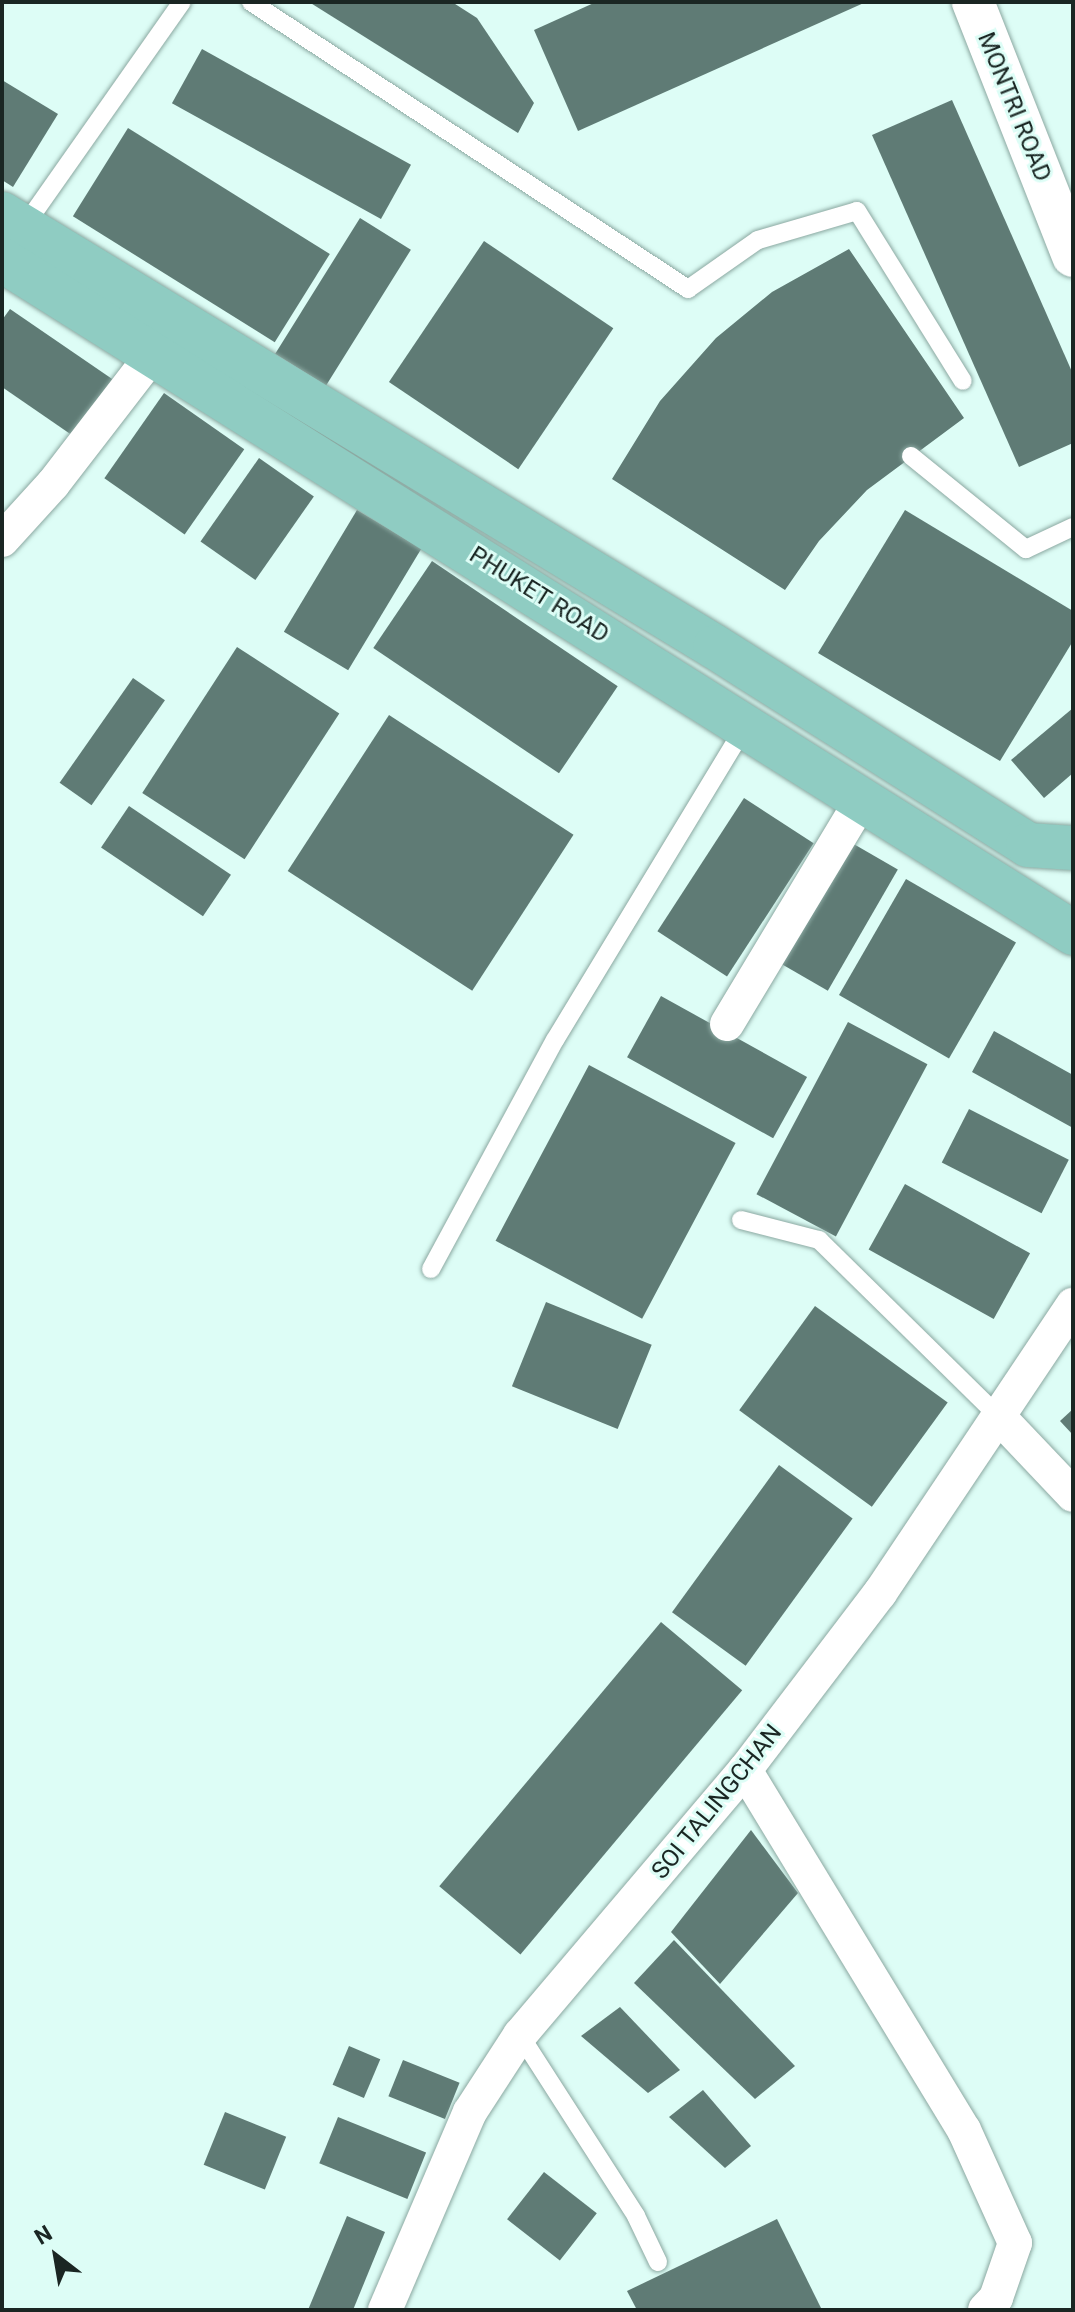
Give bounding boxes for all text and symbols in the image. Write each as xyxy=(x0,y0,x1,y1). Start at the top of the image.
street label: MONTRI ROAD xyxy=(971,28,1057,186)
street label: PHUKET ROAD xyxy=(464,541,614,649)
street label: SOI TALINGCHAN xyxy=(646,1719,788,1885)
north arrow xyxy=(16,2216,96,2296)
text: N xyxy=(30,2220,56,2250)

